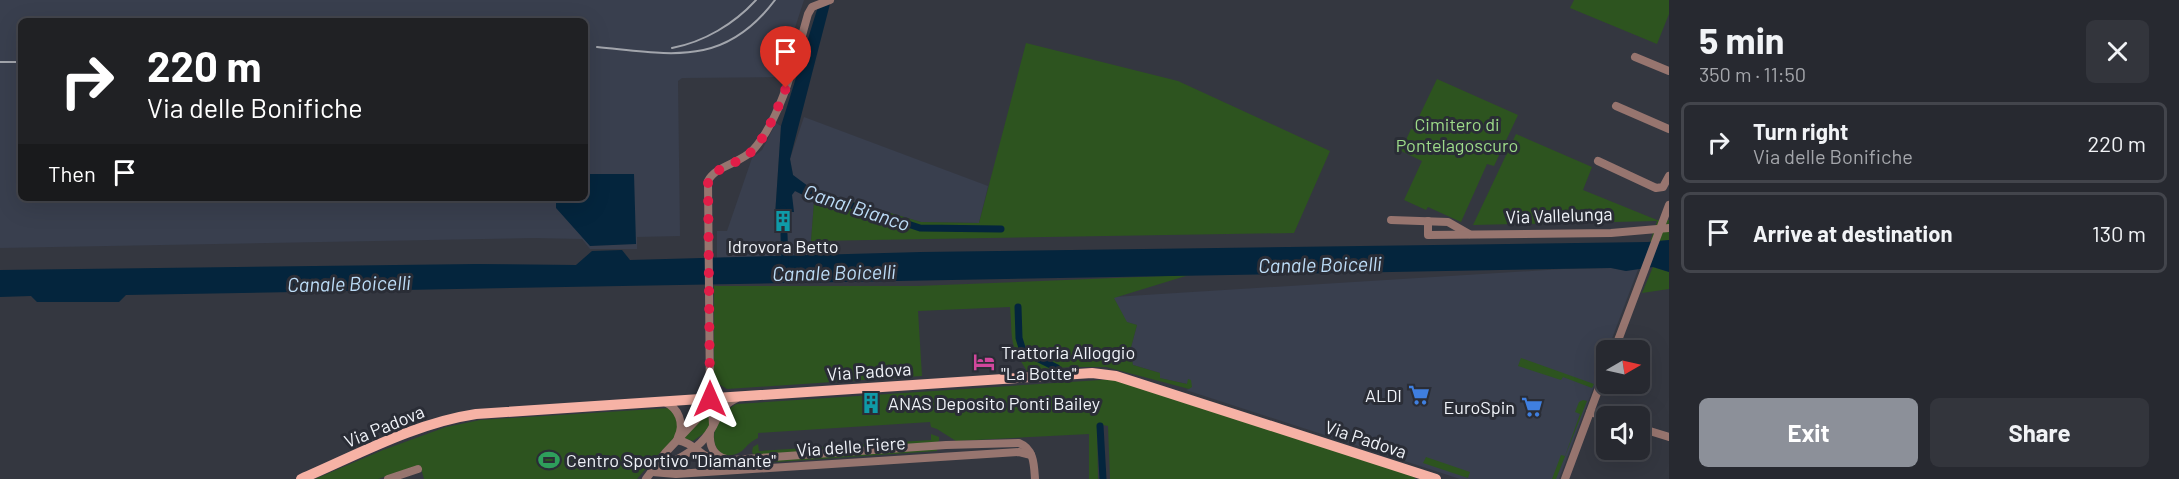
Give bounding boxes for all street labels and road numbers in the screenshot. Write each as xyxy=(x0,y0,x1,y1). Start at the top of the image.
street label: Via Vallelunga xyxy=(1505,202,1613,228)
street label: Via Padova xyxy=(826,357,912,385)
street label: Via Padova xyxy=(341,400,427,452)
street label: Via Padova xyxy=(1322,415,1410,463)
street label: Via delle Fiere xyxy=(796,431,906,461)

